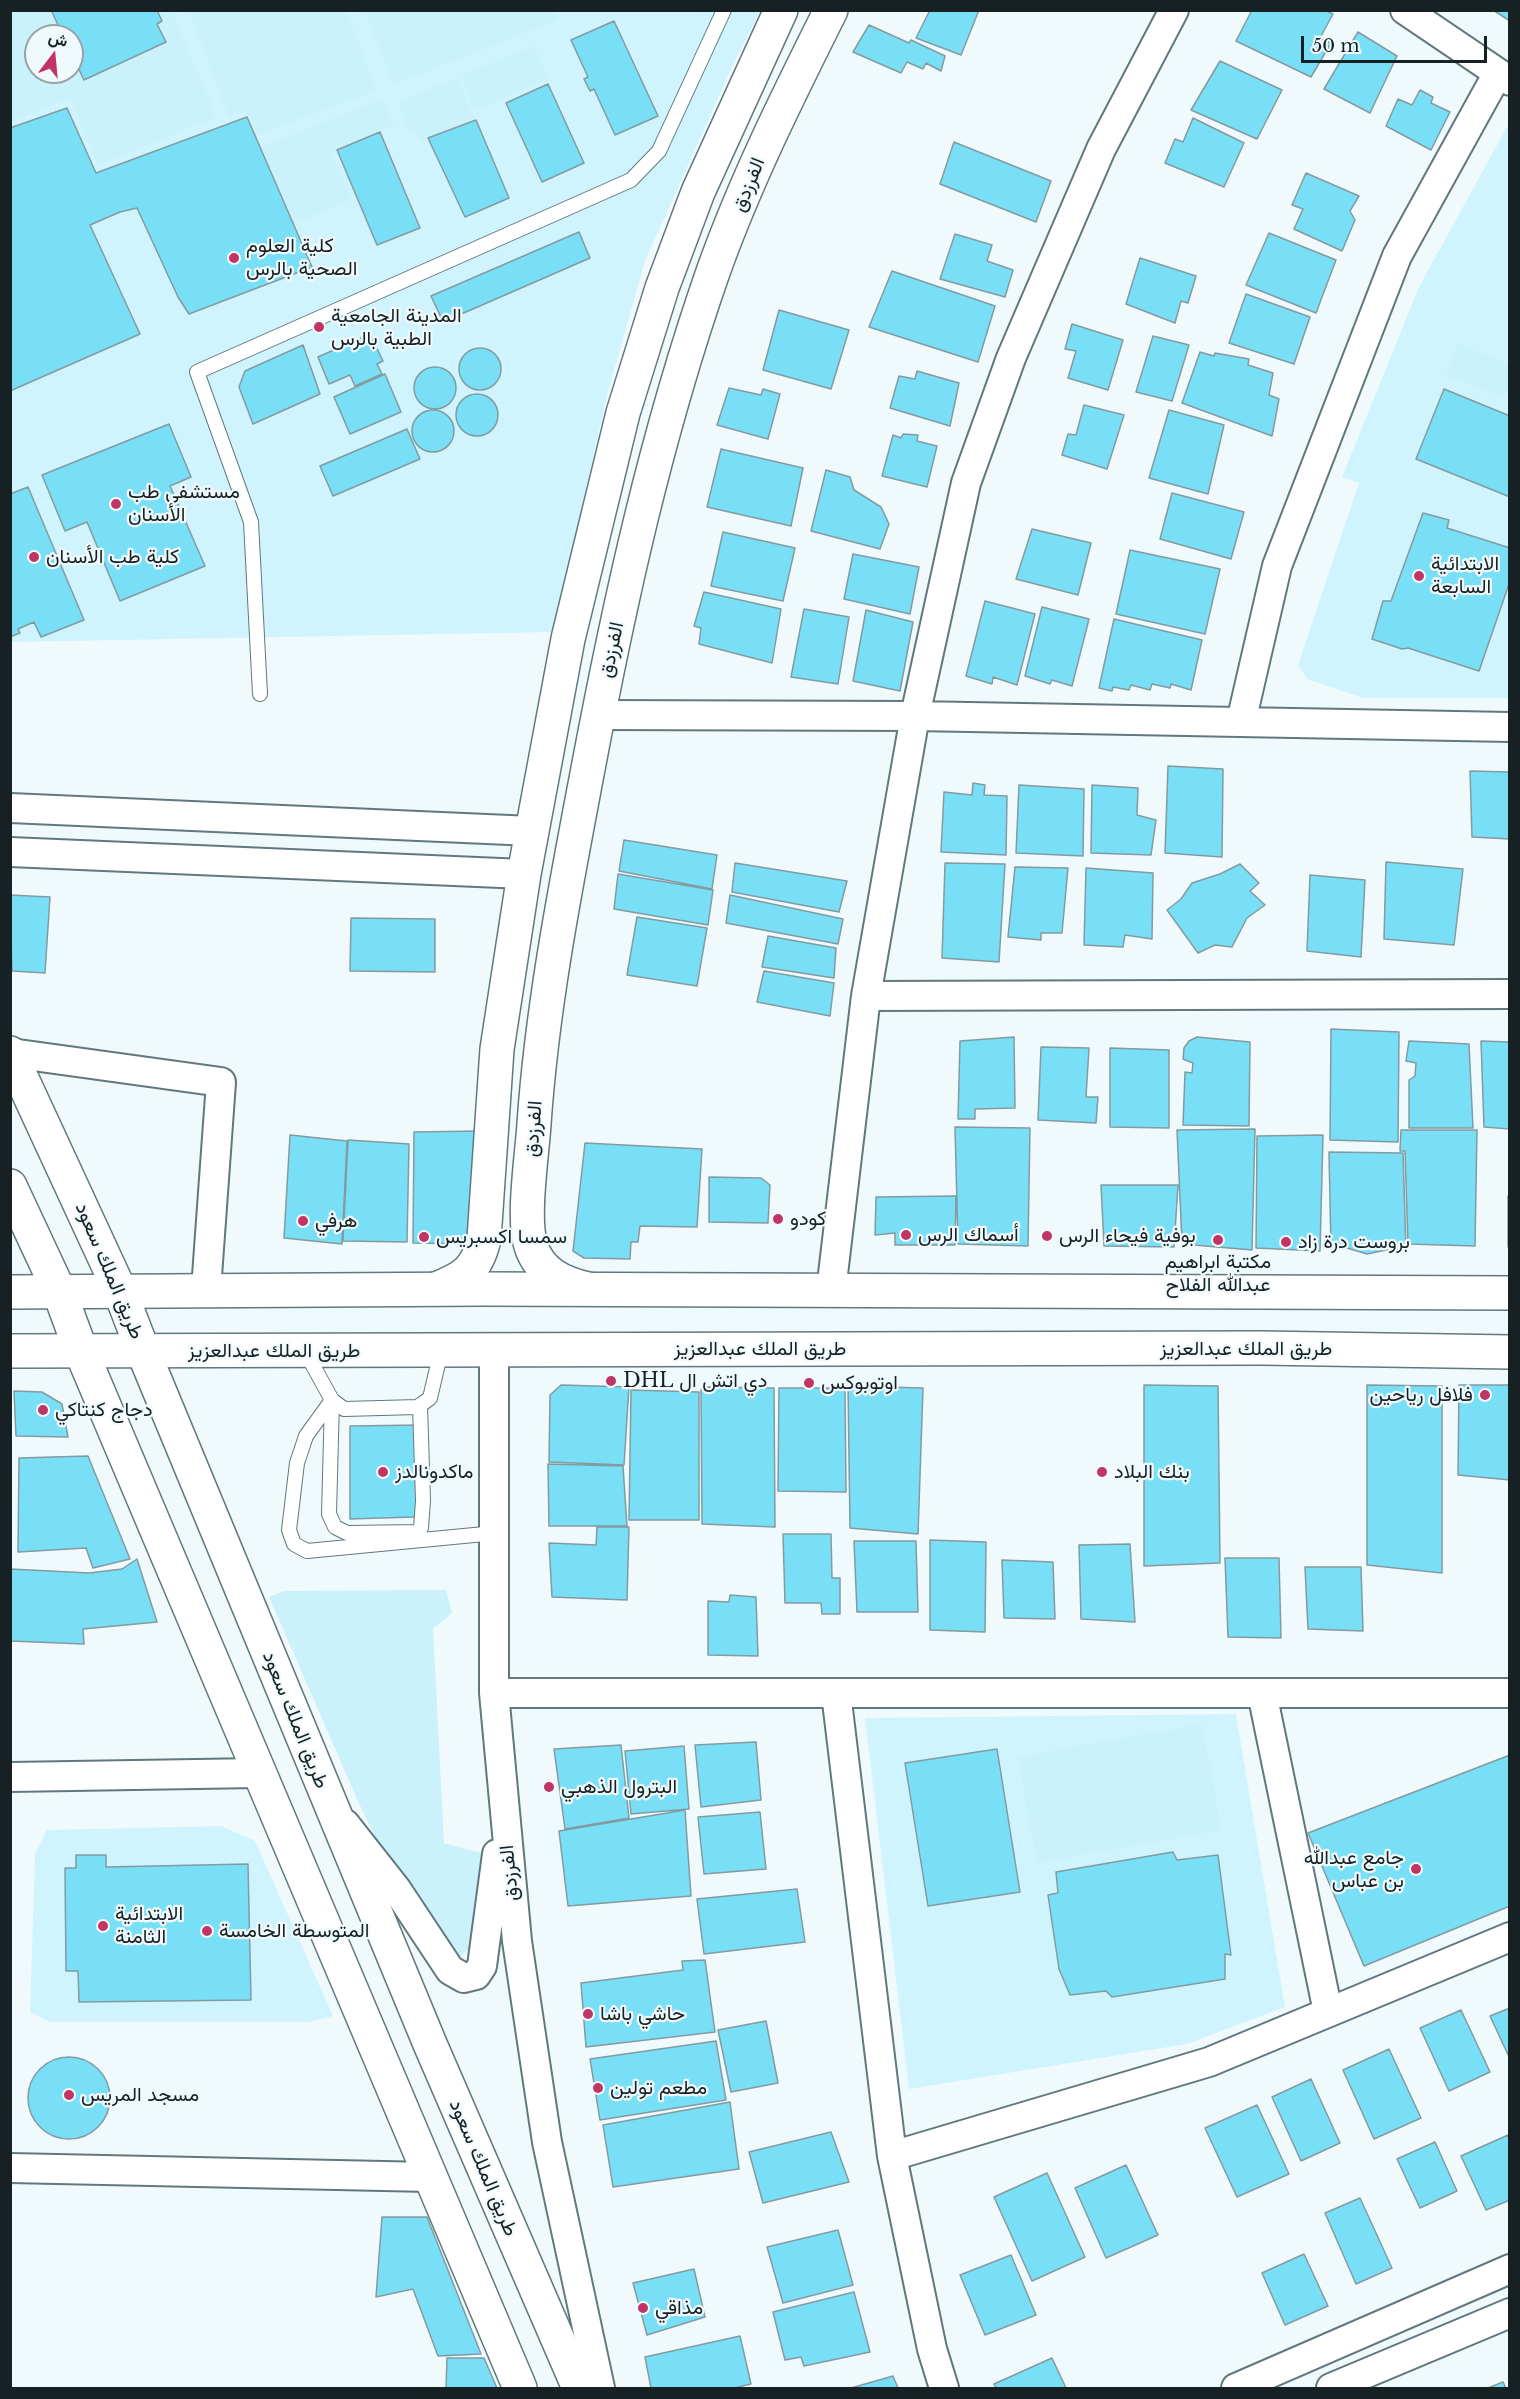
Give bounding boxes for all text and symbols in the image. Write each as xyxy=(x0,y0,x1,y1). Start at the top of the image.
north arrow xyxy=(24,24,84,84)
scale bar xyxy=(1304,24,1490,62)
text: ش xyxy=(46,26,70,51)
text: 50 m xyxy=(1312,35,1360,57)
street label: الفرزدق xyxy=(727,154,771,216)
place label: كلية العلوم الصحية بالرس xyxy=(246,234,357,281)
marker: كلية العلوم الصحية بالرس xyxy=(227,251,241,265)
place label: المدينة الجامعية الطبية بالرس xyxy=(331,304,462,351)
marker: المدينة الجامعية الطبية بالرس xyxy=(312,320,326,334)
place label: مستشفى طب الأسنان xyxy=(128,480,240,527)
marker: مستشفى طب الأسنان xyxy=(109,497,123,511)
place label: كلية طب الأسنان xyxy=(46,545,179,569)
marker: كلية طب الأسنان xyxy=(27,550,41,564)
place label: الابتدائية السابعة xyxy=(1431,552,1499,599)
marker: الابتدائية السابعة xyxy=(1412,569,1426,583)
street label: الفرزدق xyxy=(594,620,630,680)
street label: الفرزدق xyxy=(520,1100,548,1158)
street label: طريق الملك سعود xyxy=(69,1199,149,1343)
place label: كودو xyxy=(790,1207,826,1231)
place label: هرفي xyxy=(315,1209,357,1233)
marker: كودو xyxy=(771,1212,785,1226)
marker: هرفي xyxy=(296,1214,310,1228)
place label: أسماك الرس xyxy=(918,1223,1019,1247)
place label: بوفية فيحاء الرس xyxy=(1059,1224,1196,1248)
place label: سمسا اكسبريس xyxy=(436,1225,567,1249)
marker: أسماك الرس xyxy=(899,1228,913,1242)
marker: بوفية فيحاء الرس xyxy=(1040,1229,1054,1243)
marker: سمسا اكسبريس xyxy=(417,1230,431,1244)
place label: بروست درة زاد xyxy=(1298,1230,1410,1254)
marker: مكتبة ابراهيم عبدالله الفلاح xyxy=(1211,1233,1225,1247)
marker: بروست درة زاد xyxy=(1279,1235,1293,1249)
place label: مكتبة ابراهيم عبدالله الفلاح xyxy=(1165,1250,1271,1297)
street label: طريق الملك عبدالعزيز xyxy=(674,1337,846,1361)
street label: طريق الملك عبدالعزيز xyxy=(1160,1337,1332,1361)
street label: طريق الملك عبدالعزيز xyxy=(188,1339,360,1363)
place label: DHL دي اتش ال xyxy=(623,1369,767,1393)
place label: اوتوبوكس xyxy=(821,1371,898,1395)
marker: DHL دي اتش ال xyxy=(604,1374,618,1388)
marker: اوتوبوكس xyxy=(802,1376,816,1390)
place label: فلافل رياحين xyxy=(1369,1383,1473,1407)
marker: فلافل رياحين xyxy=(1478,1388,1492,1402)
place label: دجاج كنتاكي xyxy=(55,1398,153,1422)
marker: دجاج كنتاكي xyxy=(36,1403,50,1417)
place label: ماكدونالدز xyxy=(395,1460,473,1484)
place label: بنك البلاد xyxy=(1114,1460,1190,1484)
marker: ماكدونالدز xyxy=(376,1465,390,1479)
marker: بنك البلاد xyxy=(1095,1465,1109,1479)
street label: طريق الملك سعود xyxy=(257,1648,333,1792)
place label: البترول الذهبي xyxy=(561,1775,677,1799)
marker: البترول الذهبي xyxy=(542,1780,556,1794)
street label: الفرزدق xyxy=(495,1844,525,1902)
place label: جامع عبدالله بن عباس xyxy=(1304,1846,1404,1893)
marker: جامع عبدالله بن عباس xyxy=(1409,1862,1423,1876)
place label: الابتدائية الثامنة xyxy=(115,1902,183,1949)
marker: الابتدائية الثامنة xyxy=(96,1919,110,1933)
place label: المتوسطة الخامسة xyxy=(219,1919,369,1943)
marker: المتوسطة الخامسة xyxy=(200,1924,214,1938)
place label: حاشي باشا xyxy=(600,2002,685,2026)
marker: حاشي باشا xyxy=(581,2007,595,2021)
place label: مطعم تولين xyxy=(610,2076,707,2100)
marker: مطعم تولين xyxy=(591,2081,605,2095)
place label: مسجد المريس xyxy=(81,2083,199,2107)
marker: مسجد المريس xyxy=(62,2088,76,2102)
street label: طريق الملك سعود xyxy=(443,2096,523,2240)
place label: مذاقي xyxy=(655,2296,703,2320)
marker: مذاقي xyxy=(636,2301,650,2315)

